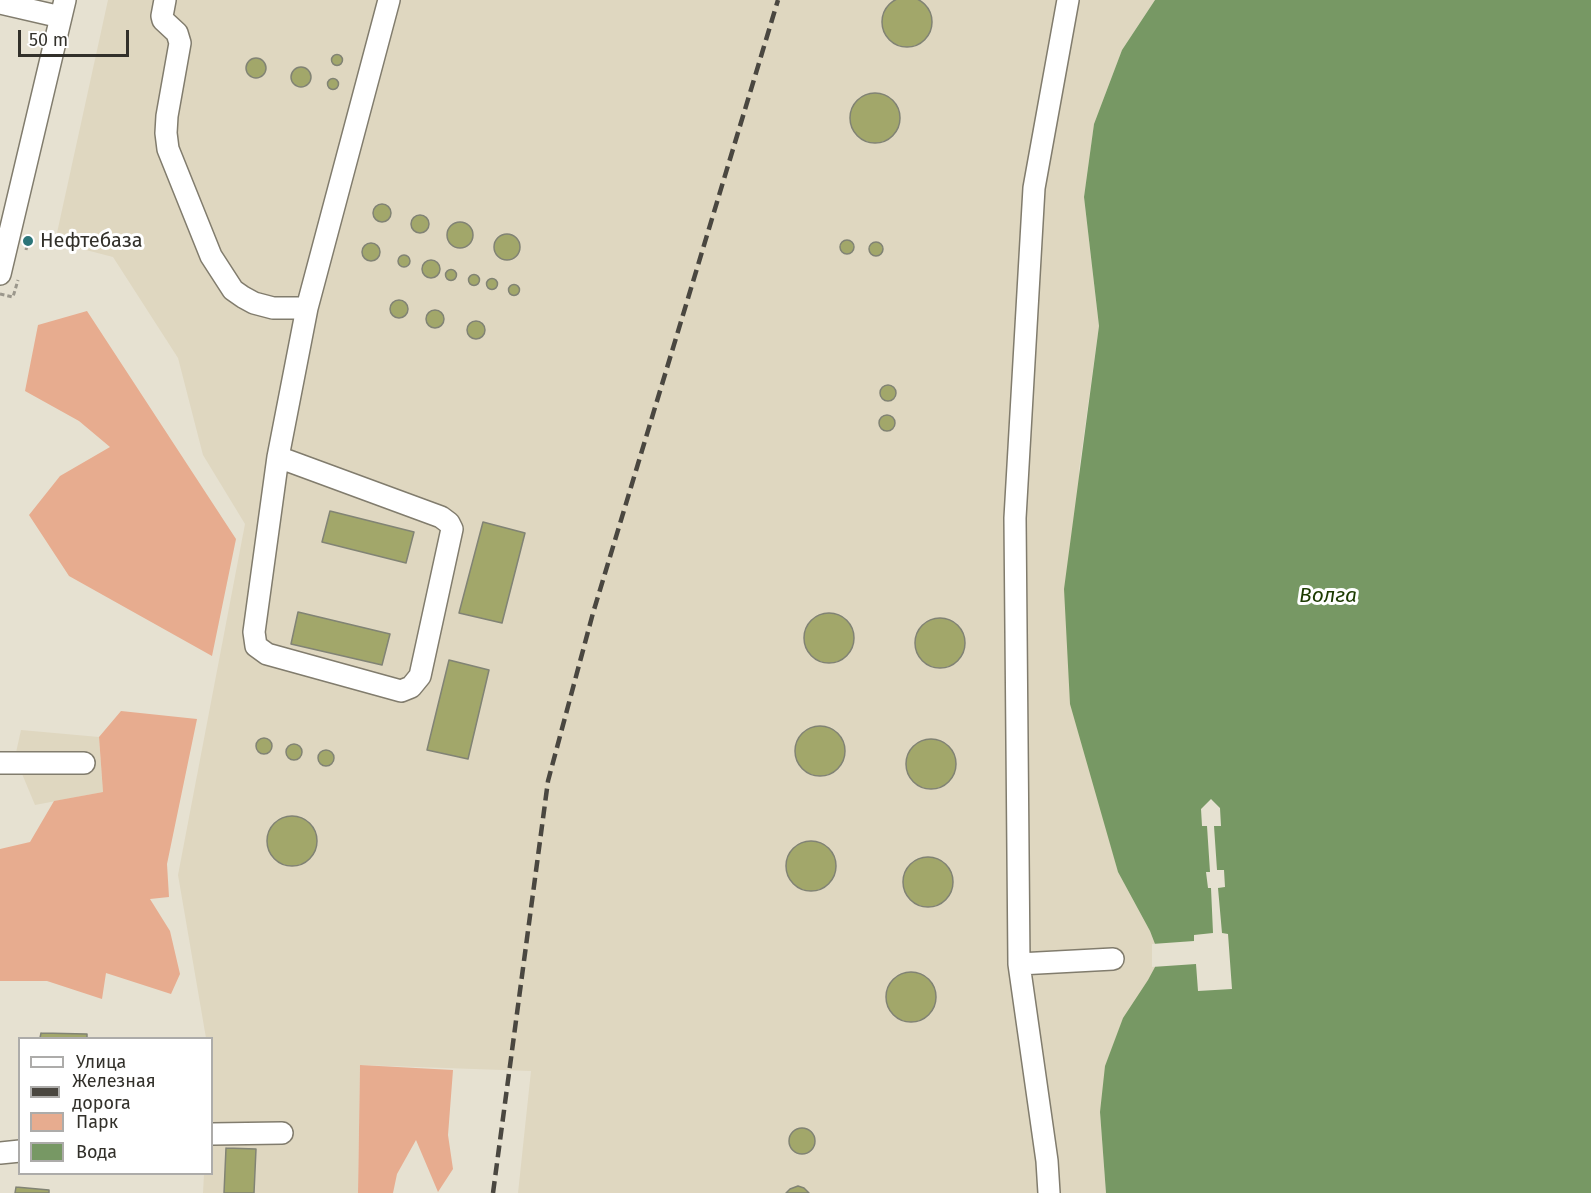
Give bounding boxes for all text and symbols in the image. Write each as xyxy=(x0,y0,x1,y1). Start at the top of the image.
scale bar xyxy=(21,18,132,56)
text: 50 m xyxy=(29,29,68,51)
place label: Нефтебаза xyxy=(40,229,143,253)
marker: Нефтебаза xyxy=(21,234,35,248)
water label: Волга xyxy=(1299,583,1357,609)
legend xyxy=(18,1037,213,1175)
text: Улица xyxy=(76,1051,126,1073)
text: Железная дорога xyxy=(72,1070,156,1114)
text: Парк xyxy=(76,1111,118,1133)
text: Вода xyxy=(76,1141,117,1163)

